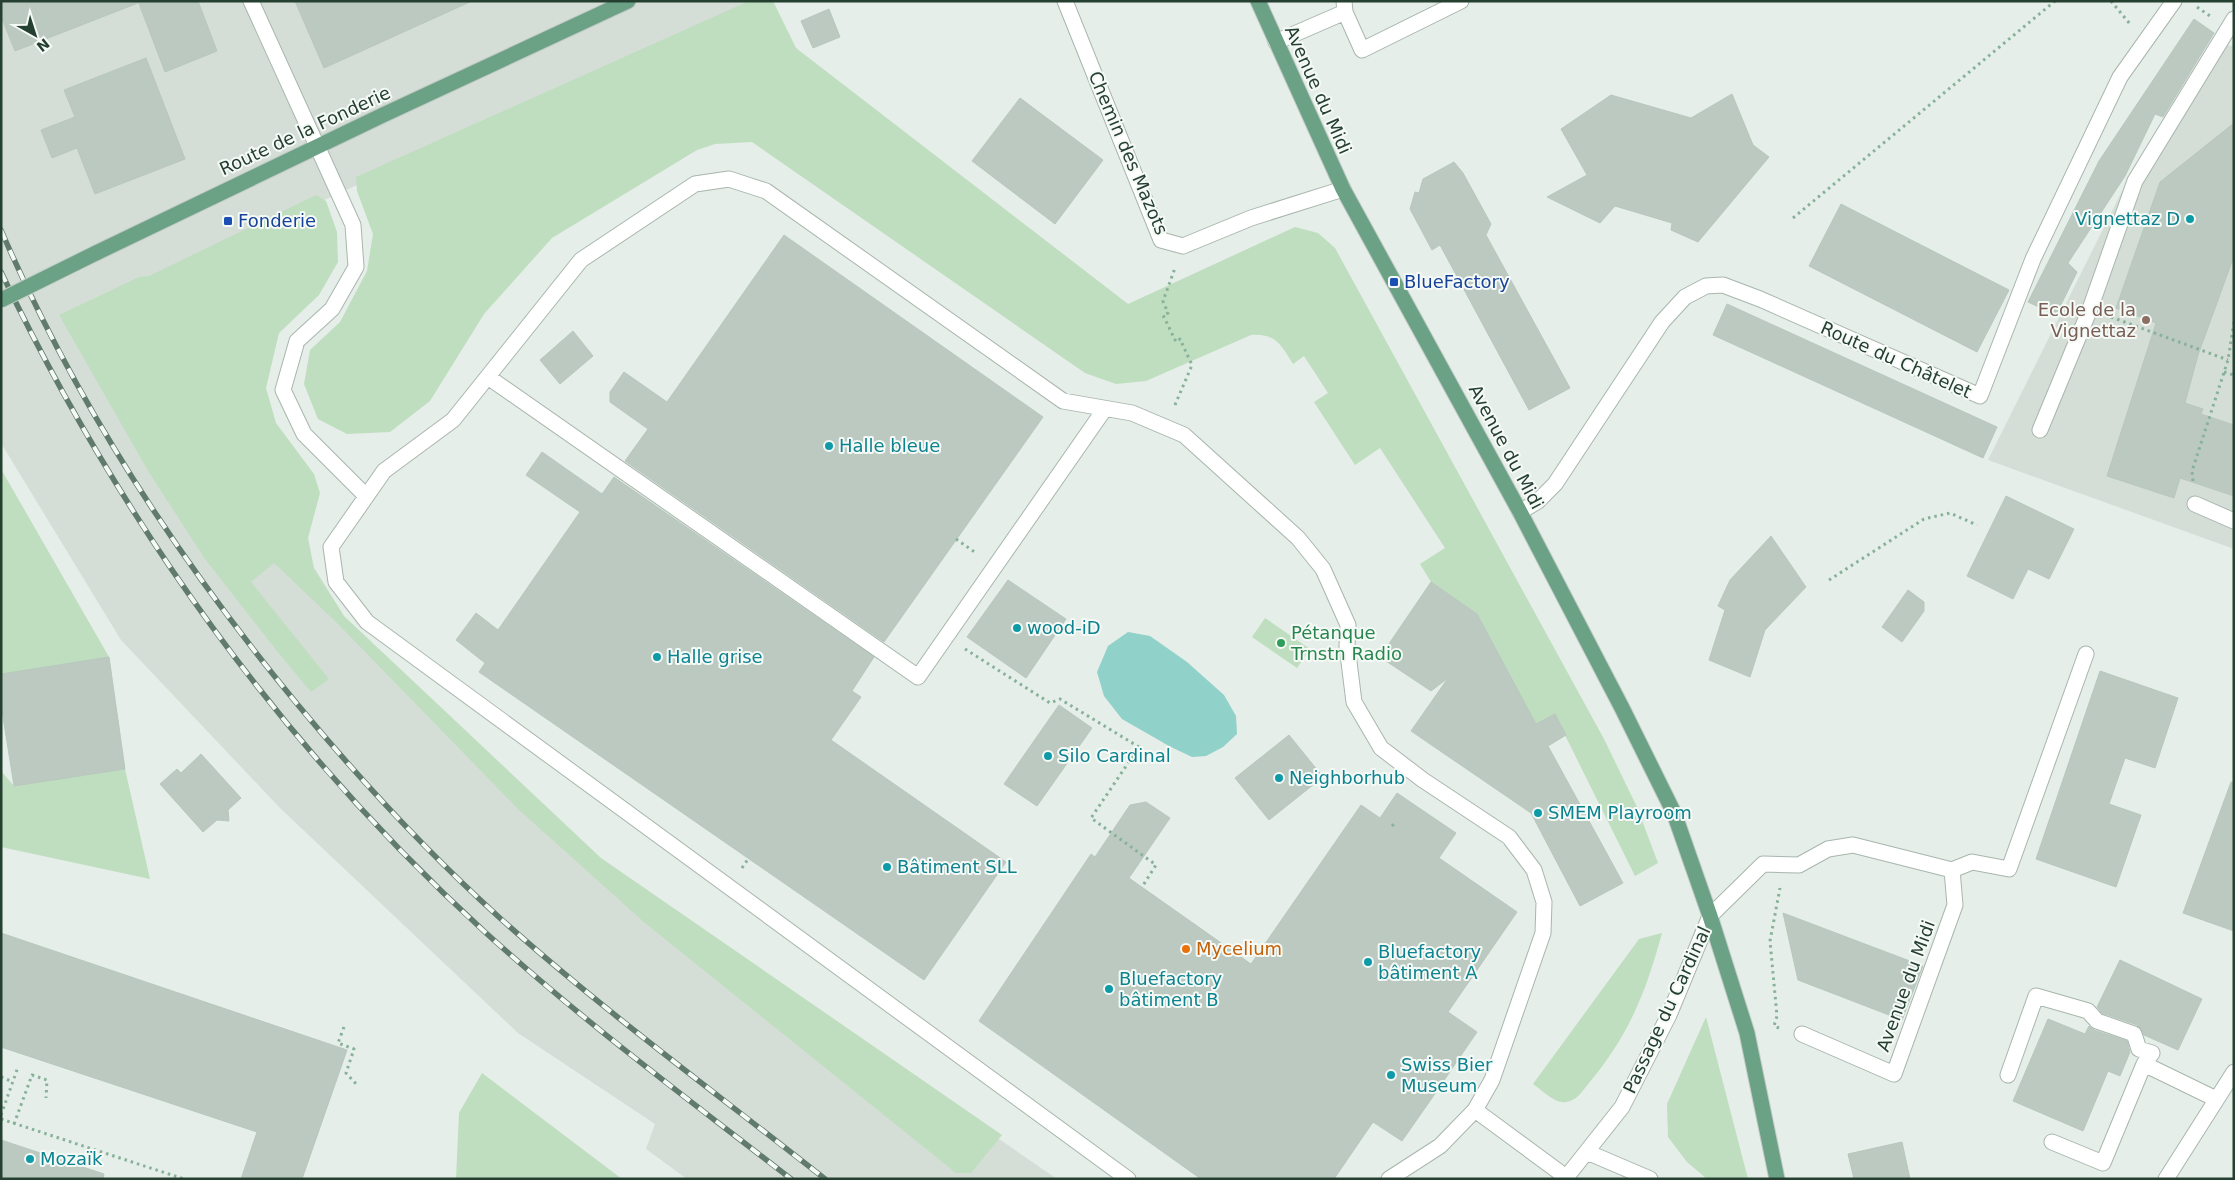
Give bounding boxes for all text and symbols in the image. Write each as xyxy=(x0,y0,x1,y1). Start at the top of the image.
north arrow xyxy=(10,10,60,60)
street label: Avenue du Midi xyxy=(1281,22,1356,157)
text: N xyxy=(34,35,53,55)
street label: Chemin des Mazots xyxy=(1084,68,1172,238)
street label: Route de la Fonderie xyxy=(216,82,394,179)
place label: Vignettaz D xyxy=(2075,208,2180,229)
place label: Fonderie xyxy=(238,210,316,231)
marker: Vignettaz D xyxy=(2184,213,2196,225)
marker: Fonderie xyxy=(222,215,234,227)
place label: BlueFactory xyxy=(1404,271,1510,292)
marker: BlueFactory xyxy=(1388,276,1400,288)
place label: Ecole de la Vignettaz xyxy=(2038,299,2136,341)
marker: Ecole de la Vignettaz xyxy=(2140,314,2152,326)
street label: Route du Châtelet xyxy=(1818,317,1975,402)
street label: Avenue du Midi xyxy=(1465,381,1548,513)
place label: Halle bleue xyxy=(839,435,940,456)
marker: Halle bleue xyxy=(823,440,835,452)
place label: wood-iD xyxy=(1027,617,1101,638)
marker: wood-iD xyxy=(1011,622,1023,634)
place label: Pétanque Trnstn Radio xyxy=(1290,622,1402,664)
marker: Pétanque Trnstn Radio xyxy=(1275,637,1287,649)
place label: Halle grise xyxy=(667,646,763,667)
marker: Halle grise xyxy=(651,651,663,663)
place label: Silo Cardinal xyxy=(1058,745,1171,766)
marker: Silo Cardinal xyxy=(1042,750,1054,762)
place label: Neighborhub xyxy=(1289,767,1405,788)
marker: Neighborhub xyxy=(1273,772,1285,784)
place label: SMEM Playroom xyxy=(1548,802,1692,823)
marker: SMEM Playroom xyxy=(1532,807,1544,819)
place label: Bâtiment SLL xyxy=(897,856,1017,877)
marker: Bâtiment SLL xyxy=(881,861,893,873)
street label: Avenue du Midi xyxy=(1872,917,1939,1054)
street label: Passage du Cardinal xyxy=(1619,923,1715,1097)
place label: Mycelium xyxy=(1196,938,1282,959)
place label: Bluefactory bâtiment A xyxy=(1378,941,1482,983)
marker: Mycelium xyxy=(1180,943,1192,955)
marker: Bluefactory bâtiment A xyxy=(1362,956,1374,968)
place label: Bluefactory bâtiment B xyxy=(1119,968,1223,1010)
marker: Bluefactory bâtiment B xyxy=(1103,983,1115,995)
place label: Swiss Bier Museum xyxy=(1401,1054,1493,1096)
marker: Swiss Bier Museum xyxy=(1385,1069,1397,1081)
place label: Mozaïk xyxy=(40,1148,103,1169)
marker: Mozaïk xyxy=(24,1153,36,1165)

